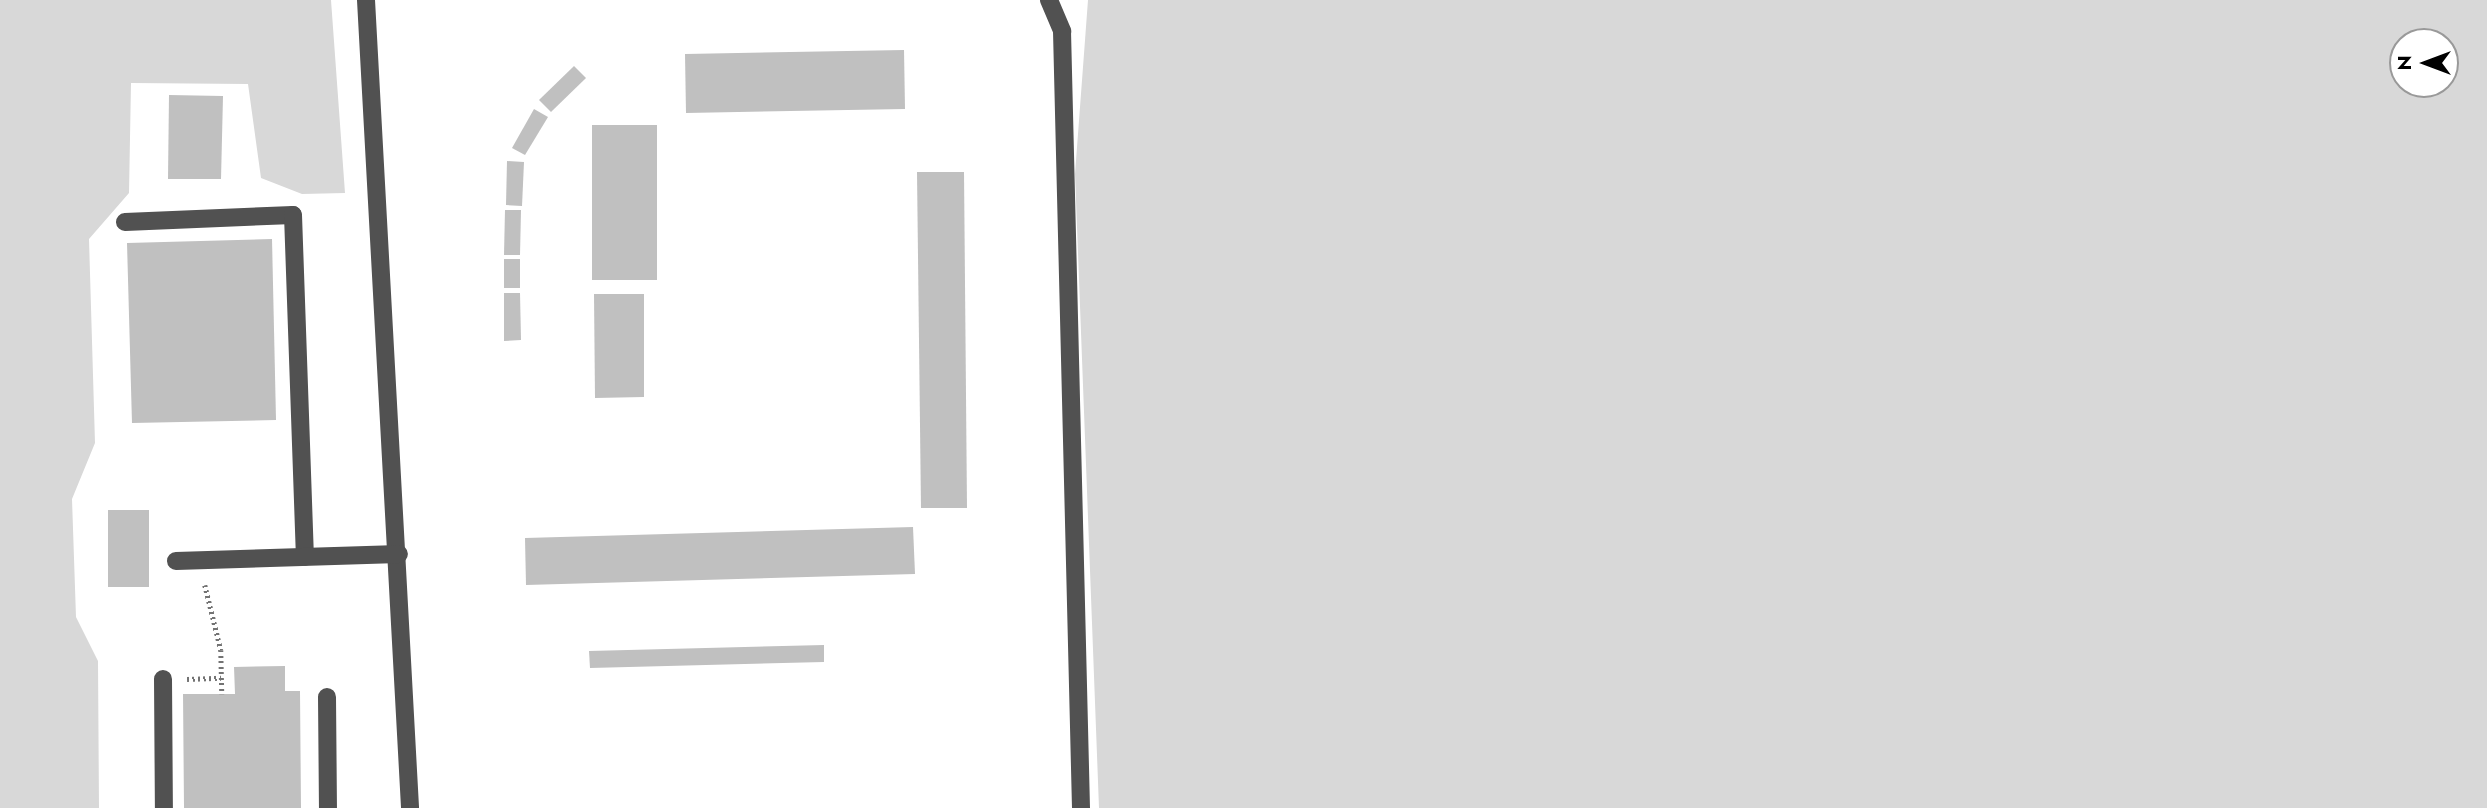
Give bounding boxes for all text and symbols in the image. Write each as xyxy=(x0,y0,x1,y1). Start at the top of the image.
north arrow xyxy=(2389,28,2459,98)
text: N xyxy=(2391,55,2418,71)

